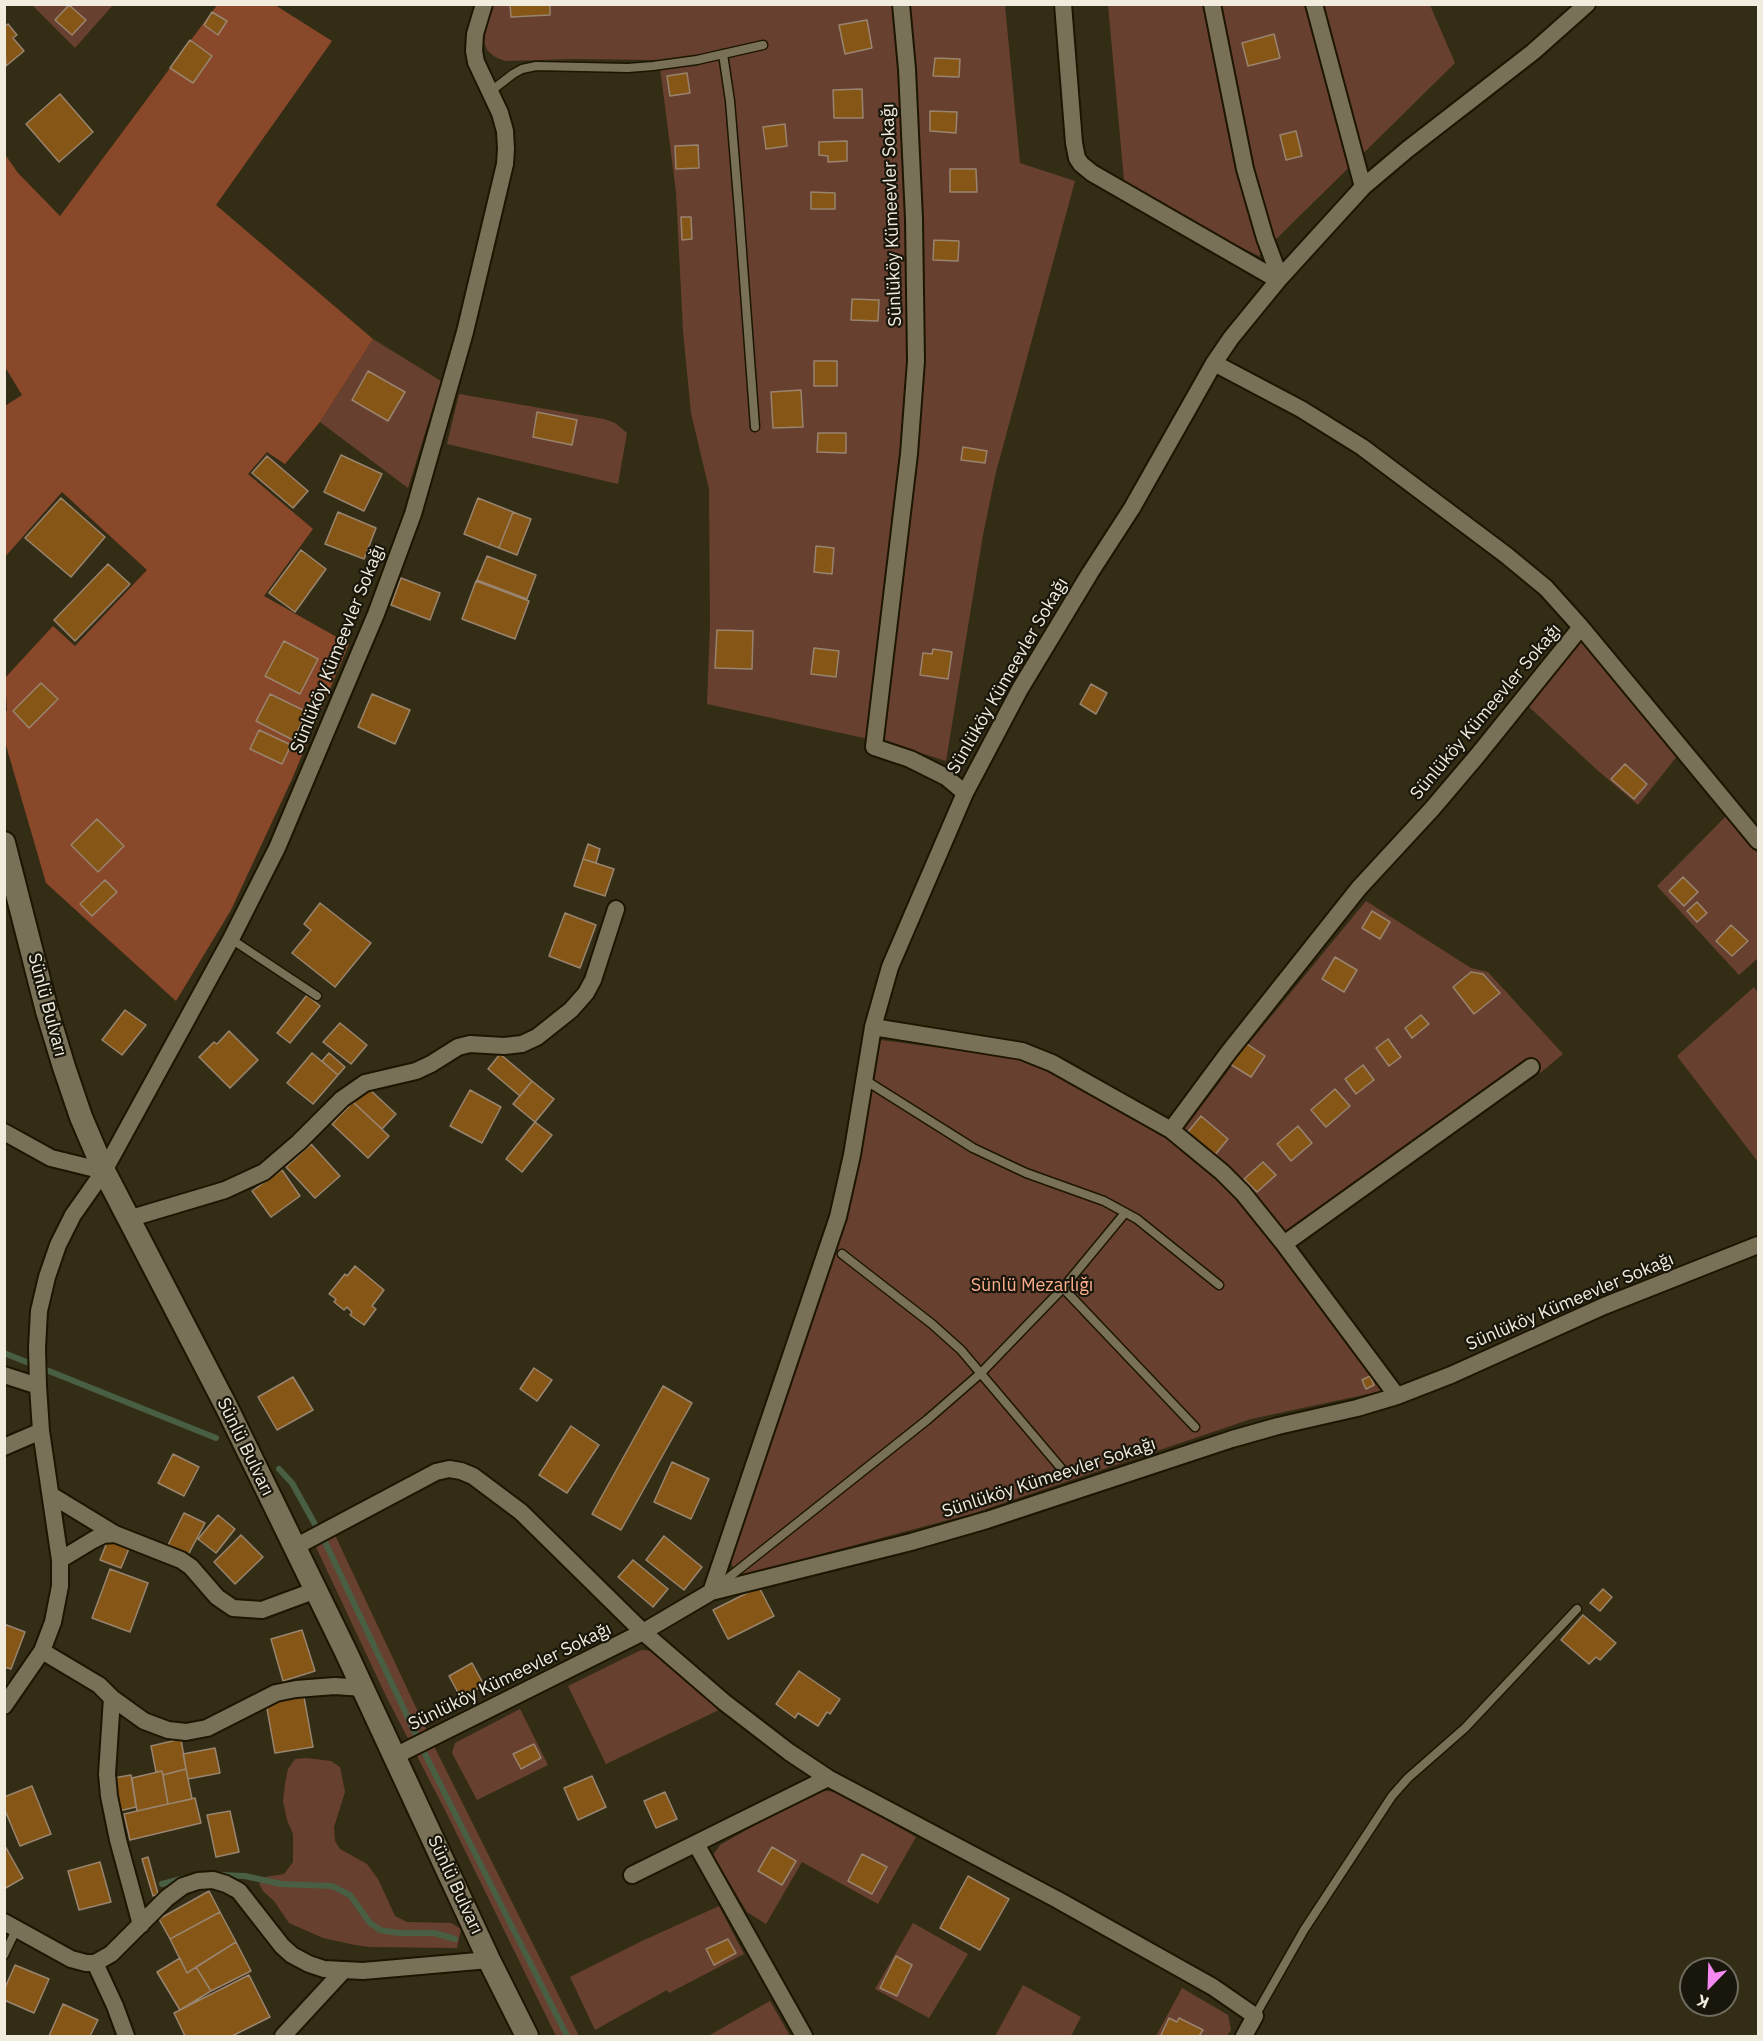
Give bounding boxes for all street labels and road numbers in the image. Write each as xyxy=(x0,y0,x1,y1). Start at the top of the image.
street label: Sünlüköy Kümeevler Sokağı xyxy=(877,103,907,327)
street label: Sünlüköy Kümeevler Sokağı xyxy=(286,541,390,757)
street label: Sünlüköy Kümeevler Sokağı xyxy=(943,574,1073,778)
street label: Sünlüköy Kümeevler Sokağı xyxy=(1406,620,1566,804)
street label: Sünlü Bulvarı xyxy=(23,951,71,1059)
street label: Sünlüköy Kümeevler Sokağı xyxy=(1463,1248,1677,1356)
street label: Sünlü Bulvarı xyxy=(212,1394,278,1500)
street label: Sünlüköy Kümeevler Sokağı xyxy=(939,1433,1159,1523)
street label: Sünlüköy Kümeevler Sokağı xyxy=(405,1618,615,1736)
street label: Sünlü Bulvarı xyxy=(423,1832,487,1938)

